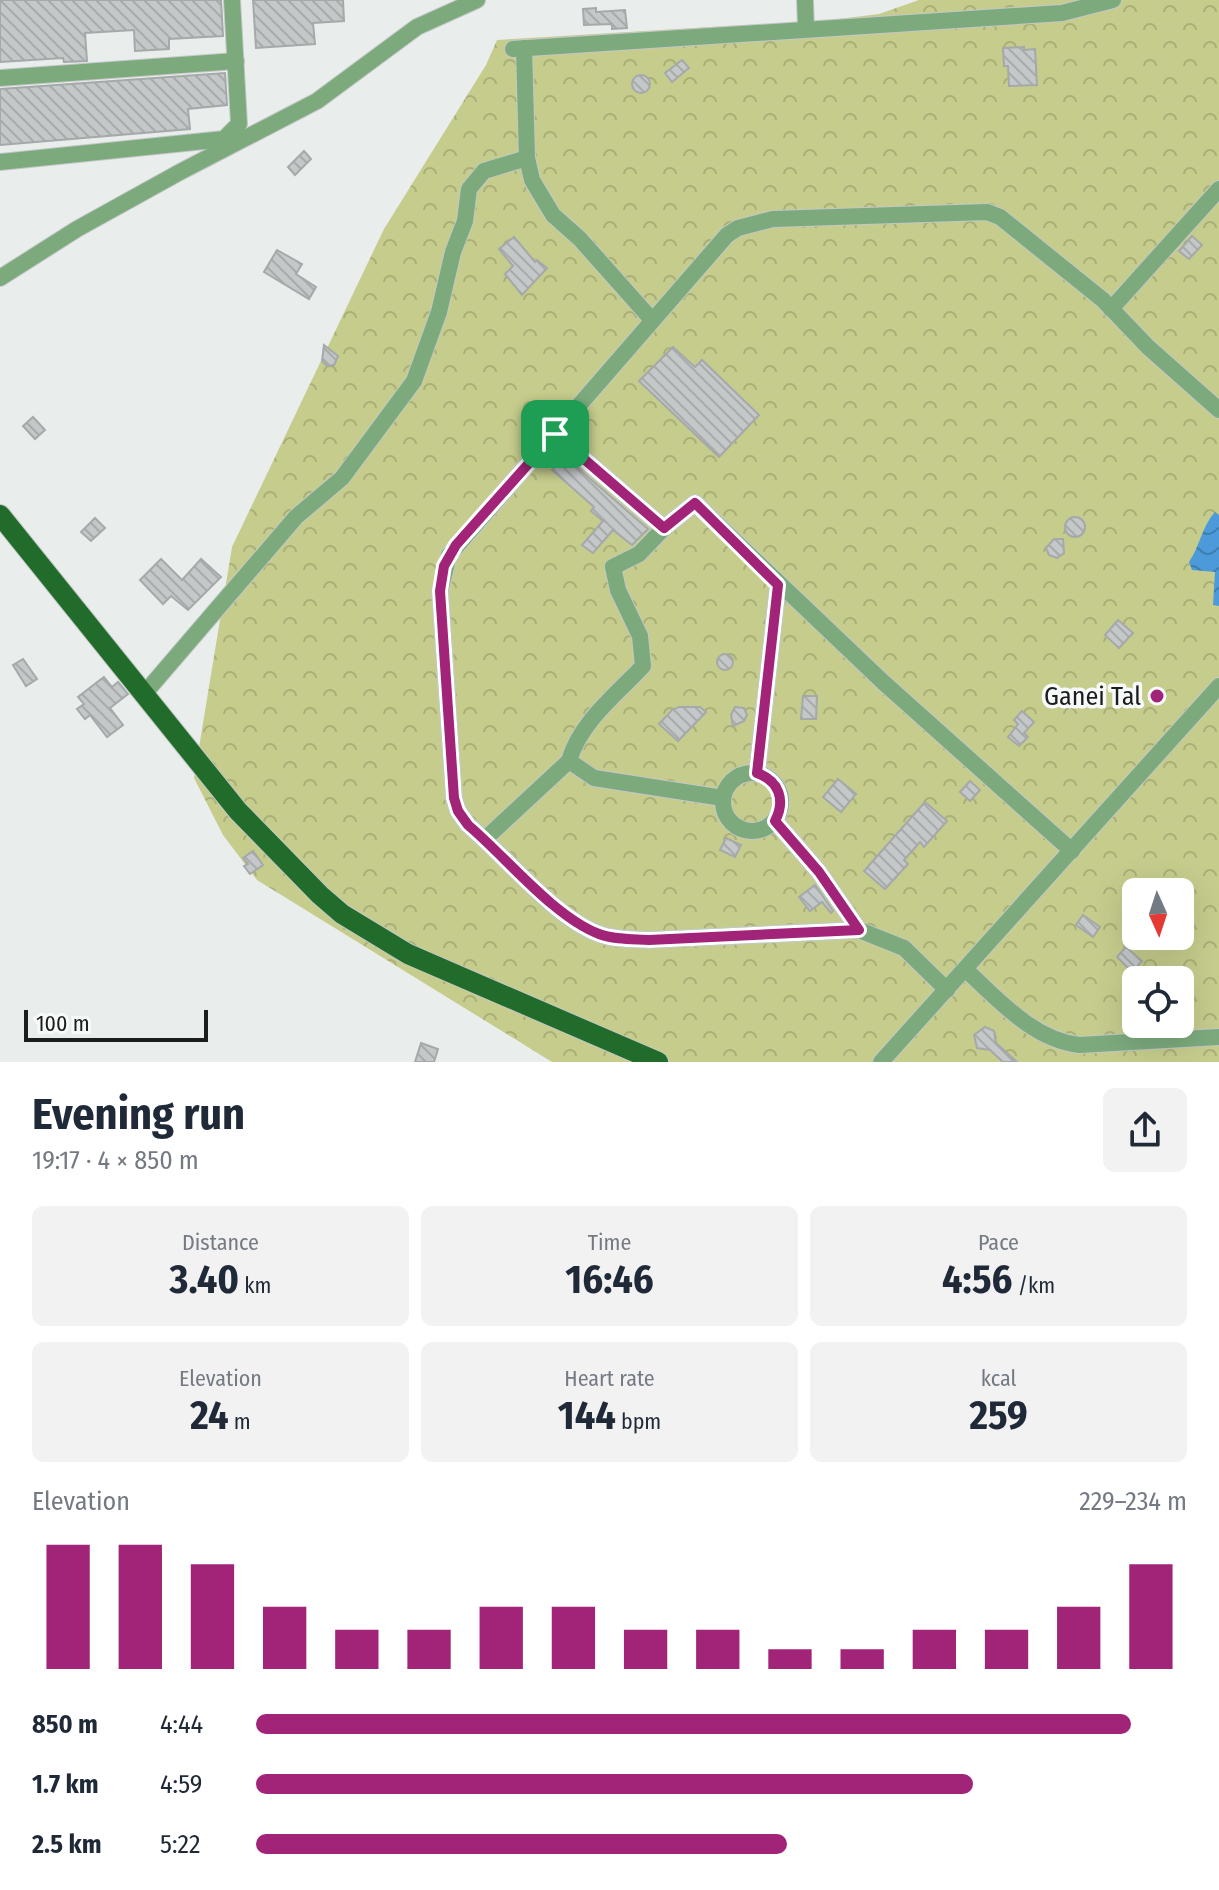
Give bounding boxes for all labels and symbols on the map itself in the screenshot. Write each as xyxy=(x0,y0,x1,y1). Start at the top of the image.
pin xyxy=(521,400,589,468)
place label: Ganei Tal xyxy=(1044,681,1141,712)
marker: Ganei Tal xyxy=(1148,687,1166,705)
north arrow xyxy=(1122,878,1194,950)
scale bar xyxy=(24,1006,208,1042)

